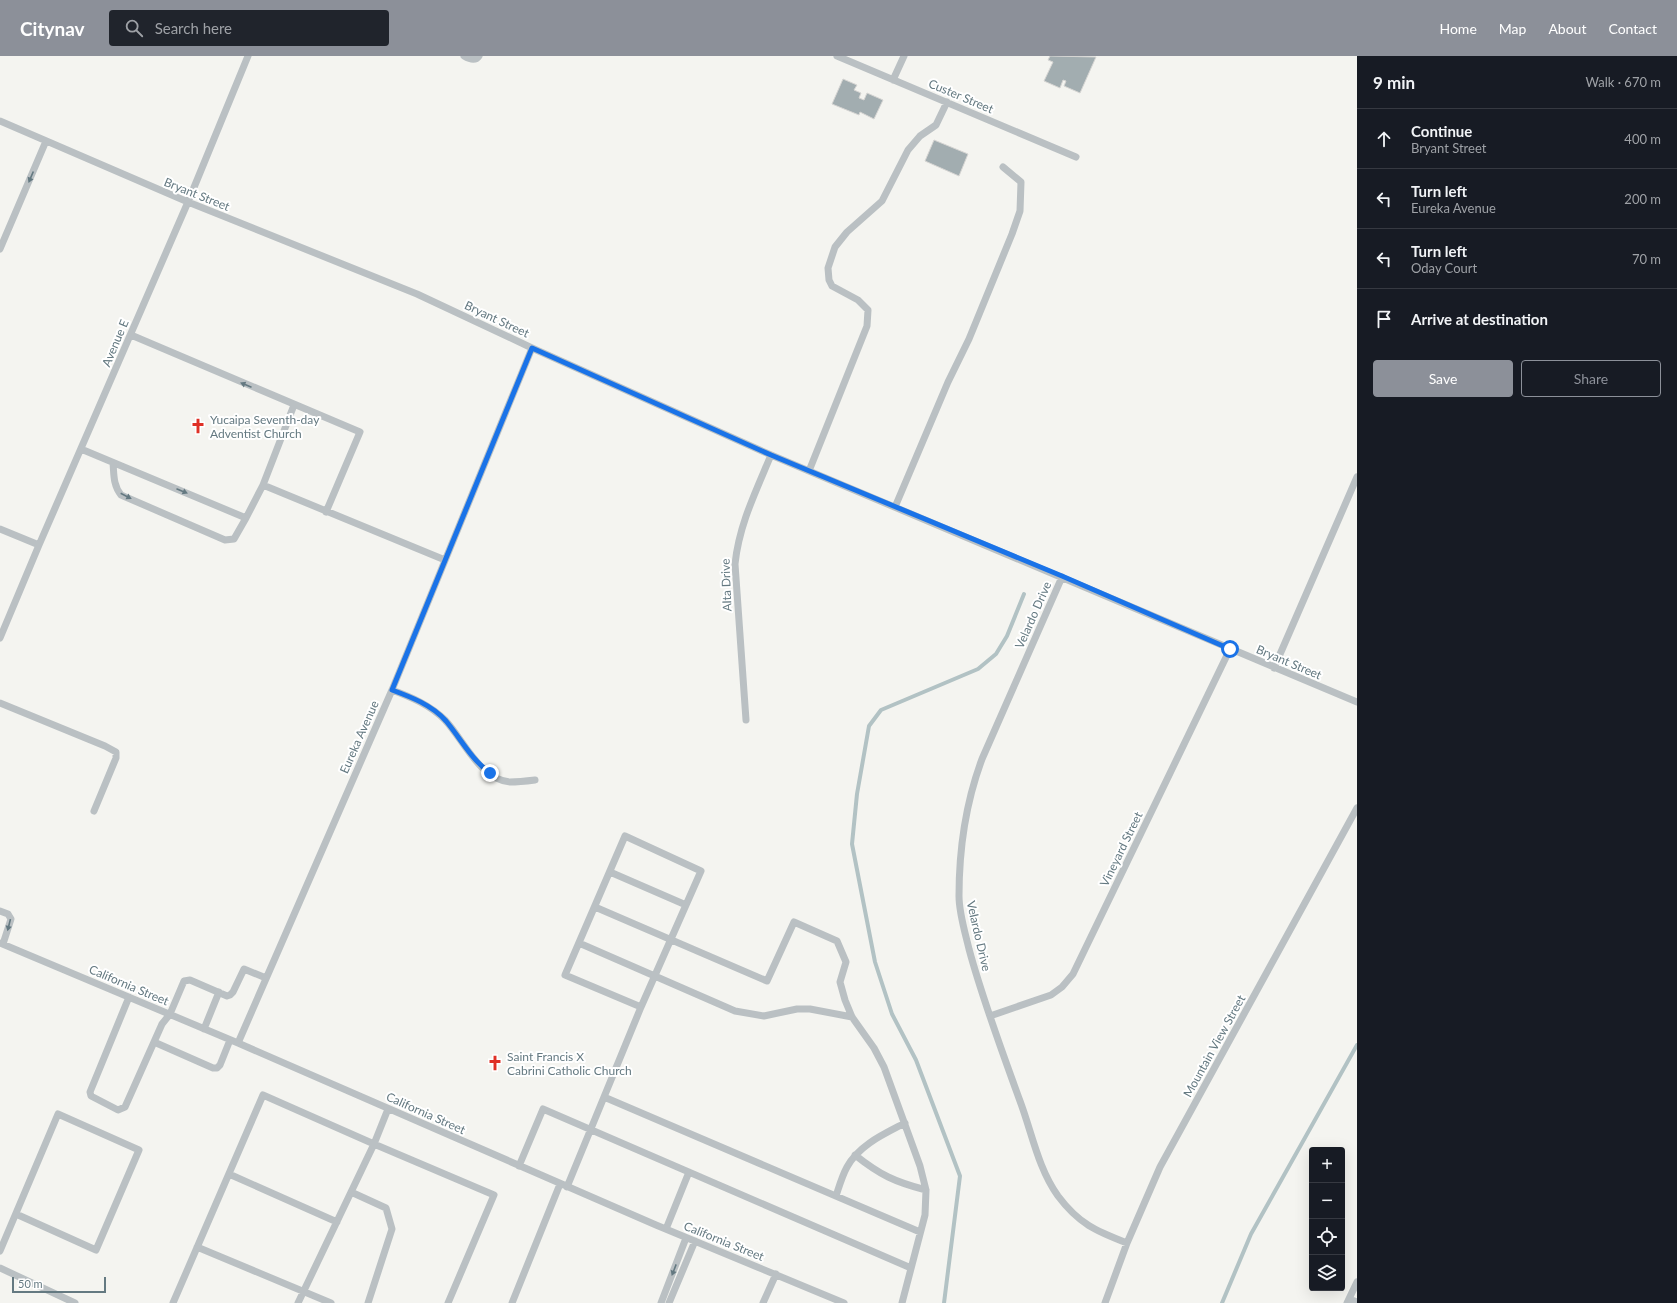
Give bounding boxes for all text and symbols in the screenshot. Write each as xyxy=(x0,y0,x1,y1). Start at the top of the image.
search box xyxy=(109,10,389,46)
text: Citynav xyxy=(20,17,85,40)
icon: search xyxy=(123,17,145,39)
text: Search here xyxy=(155,19,232,37)
text: Home xyxy=(1439,20,1477,37)
text: Map xyxy=(1499,20,1526,37)
text: About xyxy=(1548,20,1586,37)
text: Contact xyxy=(1608,20,1657,37)
text: 9 min xyxy=(1373,72,1415,93)
text: Walk · 670 m xyxy=(1585,74,1661,90)
street label: Custer Street xyxy=(926,76,996,117)
text: Continue xyxy=(1411,122,1472,140)
icon: ahead xyxy=(1373,128,1395,150)
text: 400 m xyxy=(1624,131,1661,147)
text: Bryant Street xyxy=(1411,140,1486,156)
one-way arrow xyxy=(28,171,34,183)
street label: Bryant Street xyxy=(162,174,233,214)
text: Turn left xyxy=(1411,182,1467,200)
icon: left xyxy=(1373,188,1395,210)
text: 200 m xyxy=(1624,191,1661,207)
text: Eureka Avenue xyxy=(1411,200,1496,216)
text: Turn left xyxy=(1411,242,1467,260)
icon: left xyxy=(1373,248,1395,270)
text: 70 m xyxy=(1632,251,1661,267)
text: Oday Court xyxy=(1411,260,1477,276)
street label: Bryant Street xyxy=(462,297,532,341)
icon: arrive xyxy=(1373,308,1395,330)
text: Arrive at destination xyxy=(1411,310,1548,328)
street label: Avenue E xyxy=(98,317,132,369)
button: Save xyxy=(1373,360,1513,397)
button: Share xyxy=(1521,360,1661,397)
one-way arrow xyxy=(240,381,252,387)
place label: Yucaipa Seventh-day Adventist Church xyxy=(210,412,320,441)
church icon: Yucaipa Seventh-day Adventist Church xyxy=(189,417,207,435)
one-way arrow xyxy=(176,488,188,495)
one-way arrow xyxy=(120,493,132,500)
street label: Alta Drive xyxy=(718,558,734,612)
street label: Velardo Drive xyxy=(1012,579,1054,651)
route start xyxy=(1221,640,1239,658)
street label: Bryant Street xyxy=(1254,641,1325,683)
street label: Eureka Avenue xyxy=(336,698,382,776)
route end xyxy=(481,764,499,782)
street label: Vineyard Street xyxy=(1096,808,1146,889)
street label: Velardo Drive xyxy=(964,899,994,973)
one-way arrow xyxy=(6,918,12,931)
street label: California Street xyxy=(87,961,172,1009)
street label: Mountain View Street xyxy=(1180,992,1249,1100)
place label: Saint Francis X Cabrini Catholic Church xyxy=(507,1049,632,1078)
church icon: Saint Francis X Cabrini Catholic Church xyxy=(486,1054,504,1072)
street label: California Street xyxy=(384,1089,469,1137)
map controls xyxy=(1309,1147,1345,1291)
button: + xyxy=(1309,1147,1345,1183)
button: − xyxy=(1309,1183,1345,1219)
street label: California Street xyxy=(682,1218,767,1264)
button: locate xyxy=(1309,1219,1345,1255)
button: layers xyxy=(1309,1255,1345,1291)
one-way arrow xyxy=(670,1265,676,1277)
scale bar xyxy=(12,1275,106,1294)
text: 50 m xyxy=(18,1277,43,1290)

